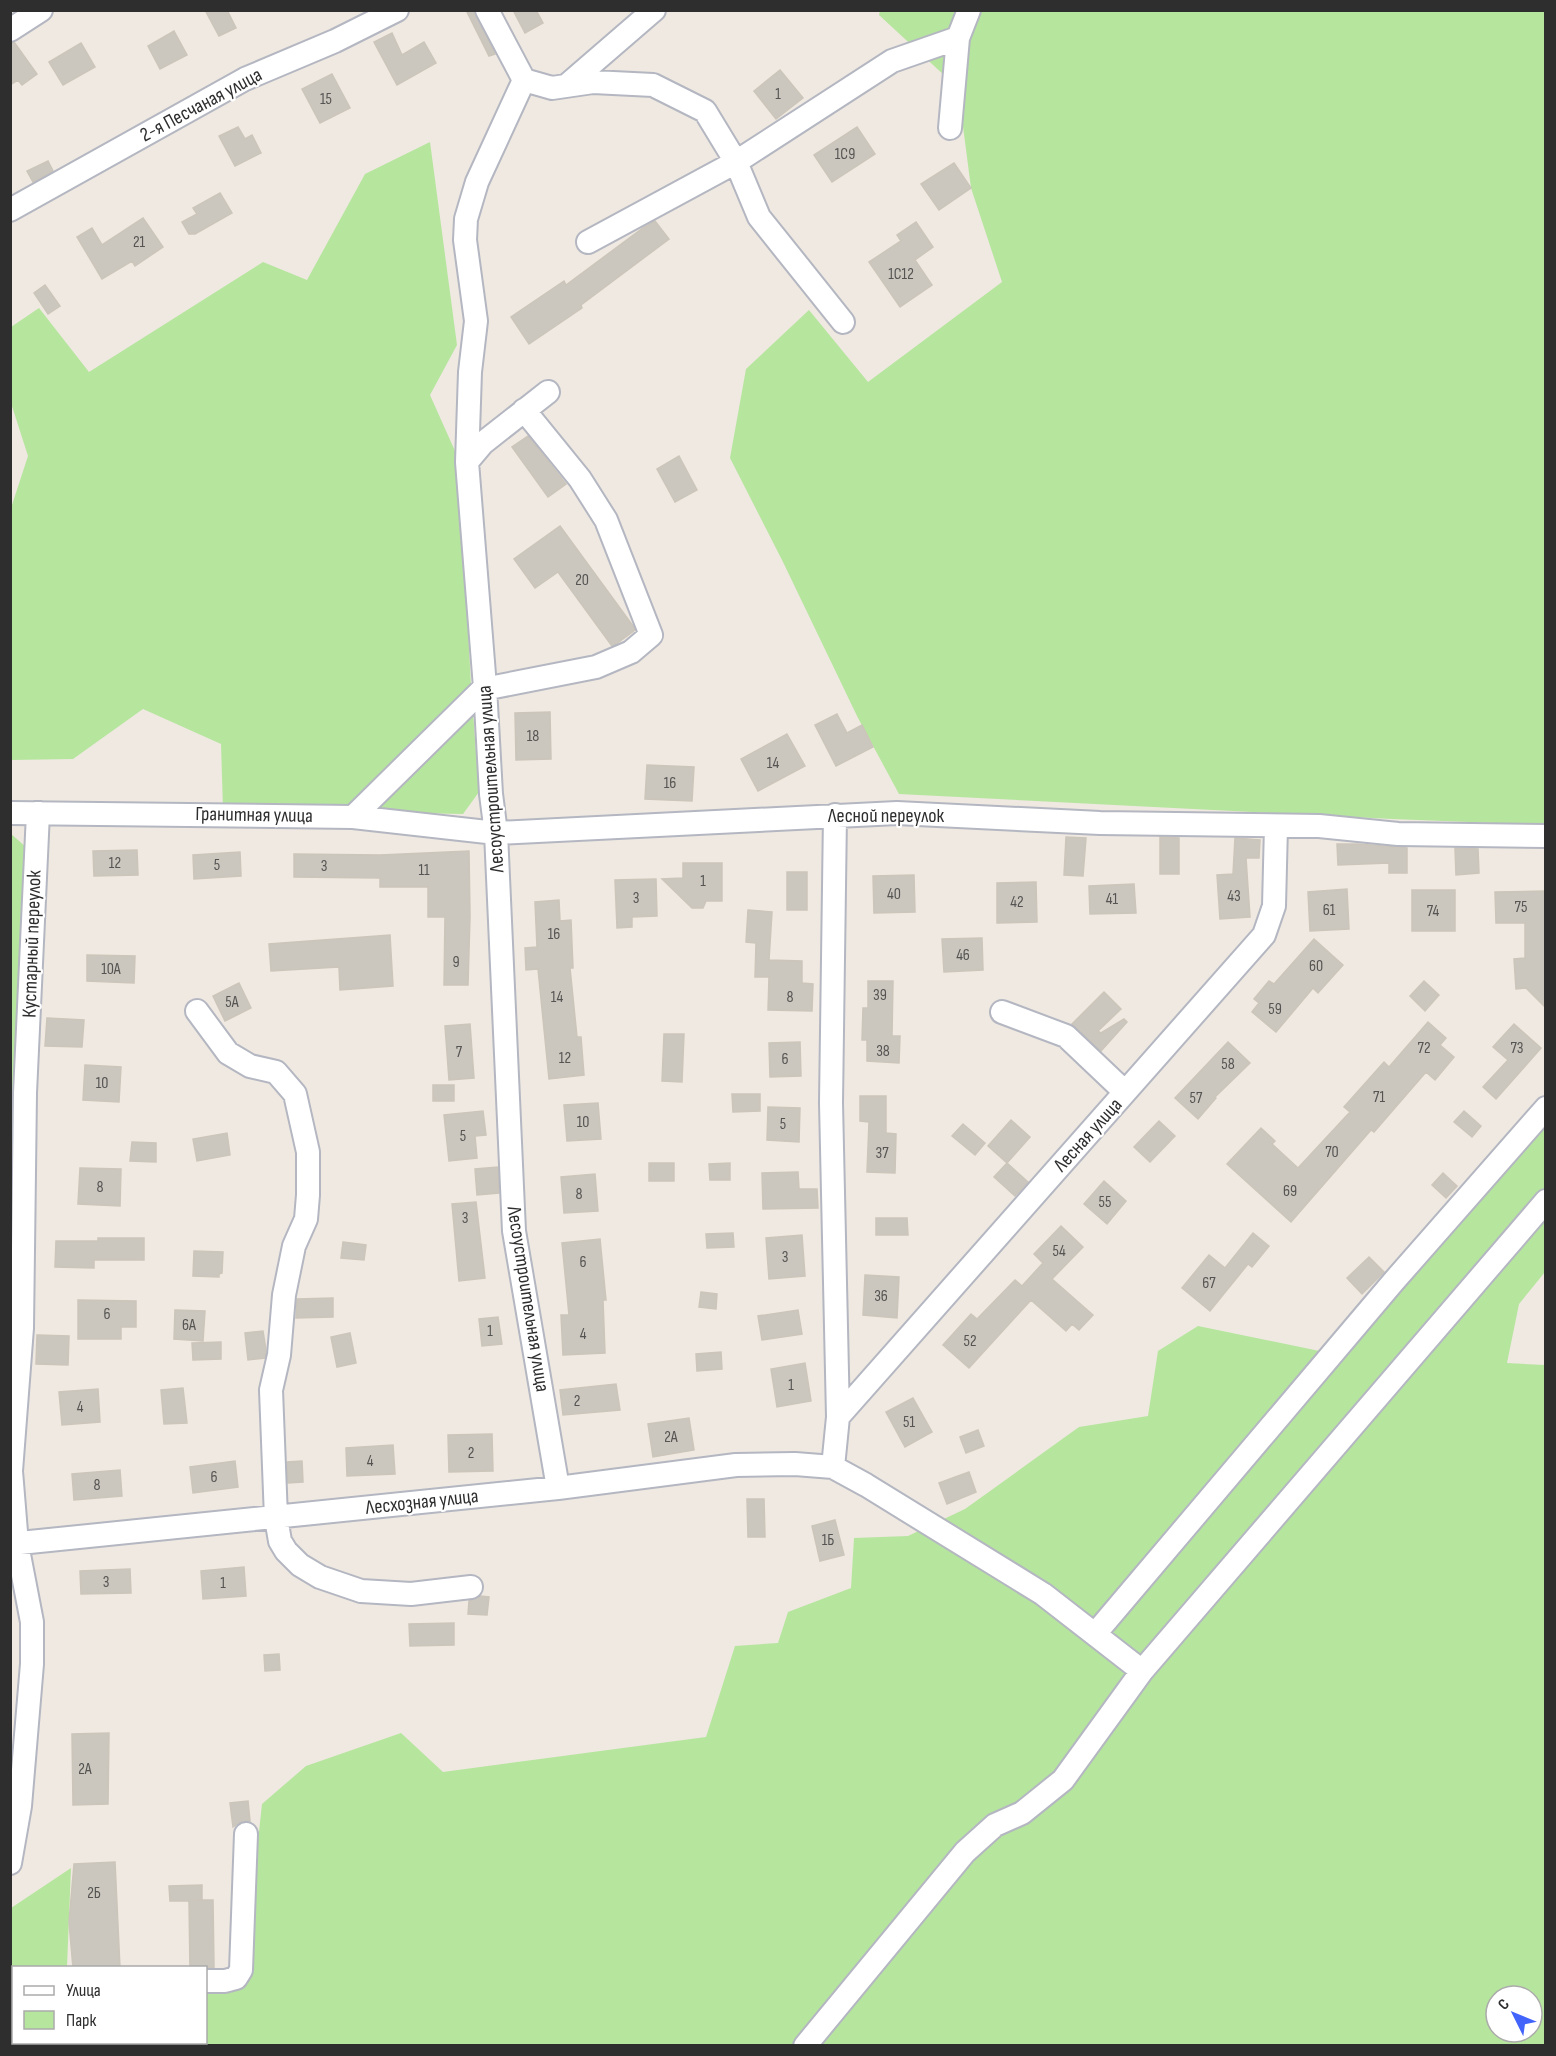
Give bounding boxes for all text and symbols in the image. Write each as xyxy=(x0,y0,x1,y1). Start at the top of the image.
street label: 2-я Песчаная улица xyxy=(136,63,266,147)
house number: 1 xyxy=(775,85,781,104)
house number: 15 xyxy=(320,90,332,109)
house number: 1С9 xyxy=(835,145,855,164)
house number: 21 xyxy=(133,233,146,252)
house number: 1С12 xyxy=(888,265,914,284)
house number: 20 xyxy=(575,571,589,590)
street label: Лесоустроительная улица xyxy=(472,685,510,874)
house number: 18 xyxy=(527,727,539,746)
house number: 14 xyxy=(767,754,779,773)
house number: 16 xyxy=(664,774,676,793)
street label: Гранитная улица xyxy=(195,802,313,828)
street label: Лесной переулок xyxy=(827,804,945,828)
house number: 12 xyxy=(109,854,121,873)
house number: 5 xyxy=(214,856,220,875)
house number: 3 xyxy=(321,857,327,876)
house number: 11 xyxy=(418,861,430,880)
street label: Кустарный переулок xyxy=(17,869,47,1018)
house number: 1 xyxy=(700,872,706,891)
house number: 40 xyxy=(887,885,901,904)
house number: 43 xyxy=(1227,887,1241,906)
house number: 3 xyxy=(633,889,639,908)
house number: 41 xyxy=(1106,890,1119,909)
house number: 42 xyxy=(1010,893,1024,912)
house number: 75 xyxy=(1515,898,1527,917)
house number: 61 xyxy=(1323,901,1336,920)
house number: 74 xyxy=(1427,902,1439,921)
house number: 16 xyxy=(548,925,560,944)
house number: 46 xyxy=(956,946,970,965)
house number: 9 xyxy=(452,953,460,972)
house number: 60 xyxy=(1309,957,1323,976)
house number: 10А xyxy=(101,960,121,979)
house number: 39 xyxy=(873,986,887,1005)
house number: 14 xyxy=(551,988,563,1007)
house number: 8 xyxy=(786,988,794,1007)
house number: 5А xyxy=(225,993,239,1012)
house number: 59 xyxy=(1268,1000,1282,1019)
house number: 72 xyxy=(1418,1039,1430,1058)
house number: 73 xyxy=(1510,1039,1524,1058)
house number: 38 xyxy=(876,1042,890,1061)
house number: 7 xyxy=(456,1043,463,1062)
house number: 12 xyxy=(559,1049,571,1068)
house number: 6 xyxy=(781,1050,789,1069)
house number: 58 xyxy=(1221,1055,1235,1074)
house number: 10 xyxy=(96,1074,108,1093)
house number: 71 xyxy=(1373,1088,1385,1107)
house number: 57 xyxy=(1190,1089,1203,1108)
street label: Лесная улица xyxy=(1048,1093,1127,1177)
house number: 10 xyxy=(577,1113,589,1132)
house number: 5 xyxy=(780,1115,786,1134)
house number: 5 xyxy=(460,1127,466,1146)
house number: 70 xyxy=(1325,1143,1339,1162)
house number: 37 xyxy=(875,1144,889,1163)
house number: 8 xyxy=(96,1178,104,1197)
house number: 69 xyxy=(1283,1182,1297,1201)
house number: 8 xyxy=(575,1185,583,1204)
house number: 55 xyxy=(1099,1193,1111,1212)
street label: Лесоустроительная улица xyxy=(501,1203,555,1394)
house number: 3 xyxy=(462,1209,468,1228)
house number: 54 xyxy=(1052,1242,1066,1261)
house number: 3 xyxy=(782,1248,788,1267)
house number: 6 xyxy=(579,1253,587,1272)
house number: 67 xyxy=(1202,1274,1216,1293)
house number: 36 xyxy=(874,1287,888,1306)
house number: 6 xyxy=(103,1305,111,1324)
house number: 6А xyxy=(182,1316,196,1335)
house number: 1 xyxy=(487,1322,493,1341)
house number: 4 xyxy=(580,1325,587,1344)
house number: 52 xyxy=(963,1332,977,1351)
house number: 1 xyxy=(788,1376,794,1395)
house number: 2 xyxy=(574,1392,580,1411)
house number: 4 xyxy=(77,1398,84,1417)
house number: 51 xyxy=(903,1413,915,1432)
house number: 2А xyxy=(664,1428,678,1447)
house number: 2 xyxy=(468,1444,474,1463)
house number: 4 xyxy=(367,1452,374,1471)
house number: 6 xyxy=(210,1468,218,1487)
house number: 8 xyxy=(93,1476,101,1495)
street label: Лесхозная улица xyxy=(363,1484,480,1520)
house number: 1Б xyxy=(822,1531,834,1550)
house number: 3 xyxy=(103,1573,109,1592)
house number: 1 xyxy=(220,1574,226,1593)
house number: 2А xyxy=(78,1760,92,1779)
house number: 2Б xyxy=(87,1884,101,1903)
legend xyxy=(12,1966,207,2044)
text: Улица xyxy=(66,1980,101,2001)
north arrow xyxy=(1484,1984,1544,2044)
text: С xyxy=(1494,1995,1514,2014)
text: Парк xyxy=(66,2010,97,2031)

